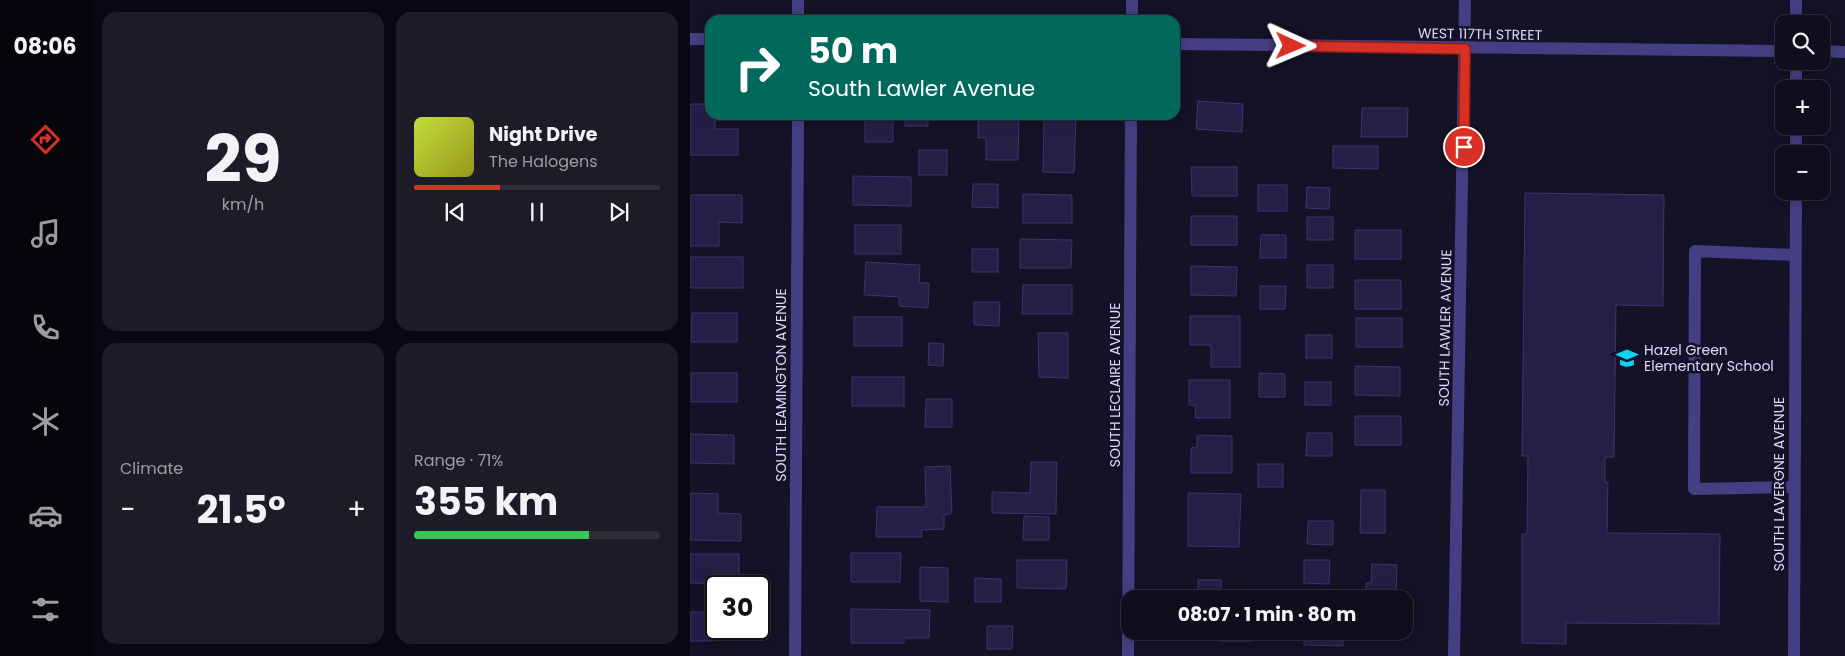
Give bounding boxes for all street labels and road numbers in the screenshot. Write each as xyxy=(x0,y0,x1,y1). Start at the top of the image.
street label: WEST 117TH STREET xyxy=(1418,23,1543,45)
street label: SOUTH LAWLER AVENUE xyxy=(1434,249,1456,407)
street label: SOUTH LEAMINGTON AVENUE xyxy=(771,288,791,482)
street label: SOUTH LECLAIRE AVENUE xyxy=(1105,303,1125,467)
street label: SOUTH LAVERGNE AVENUE xyxy=(1769,397,1789,571)

